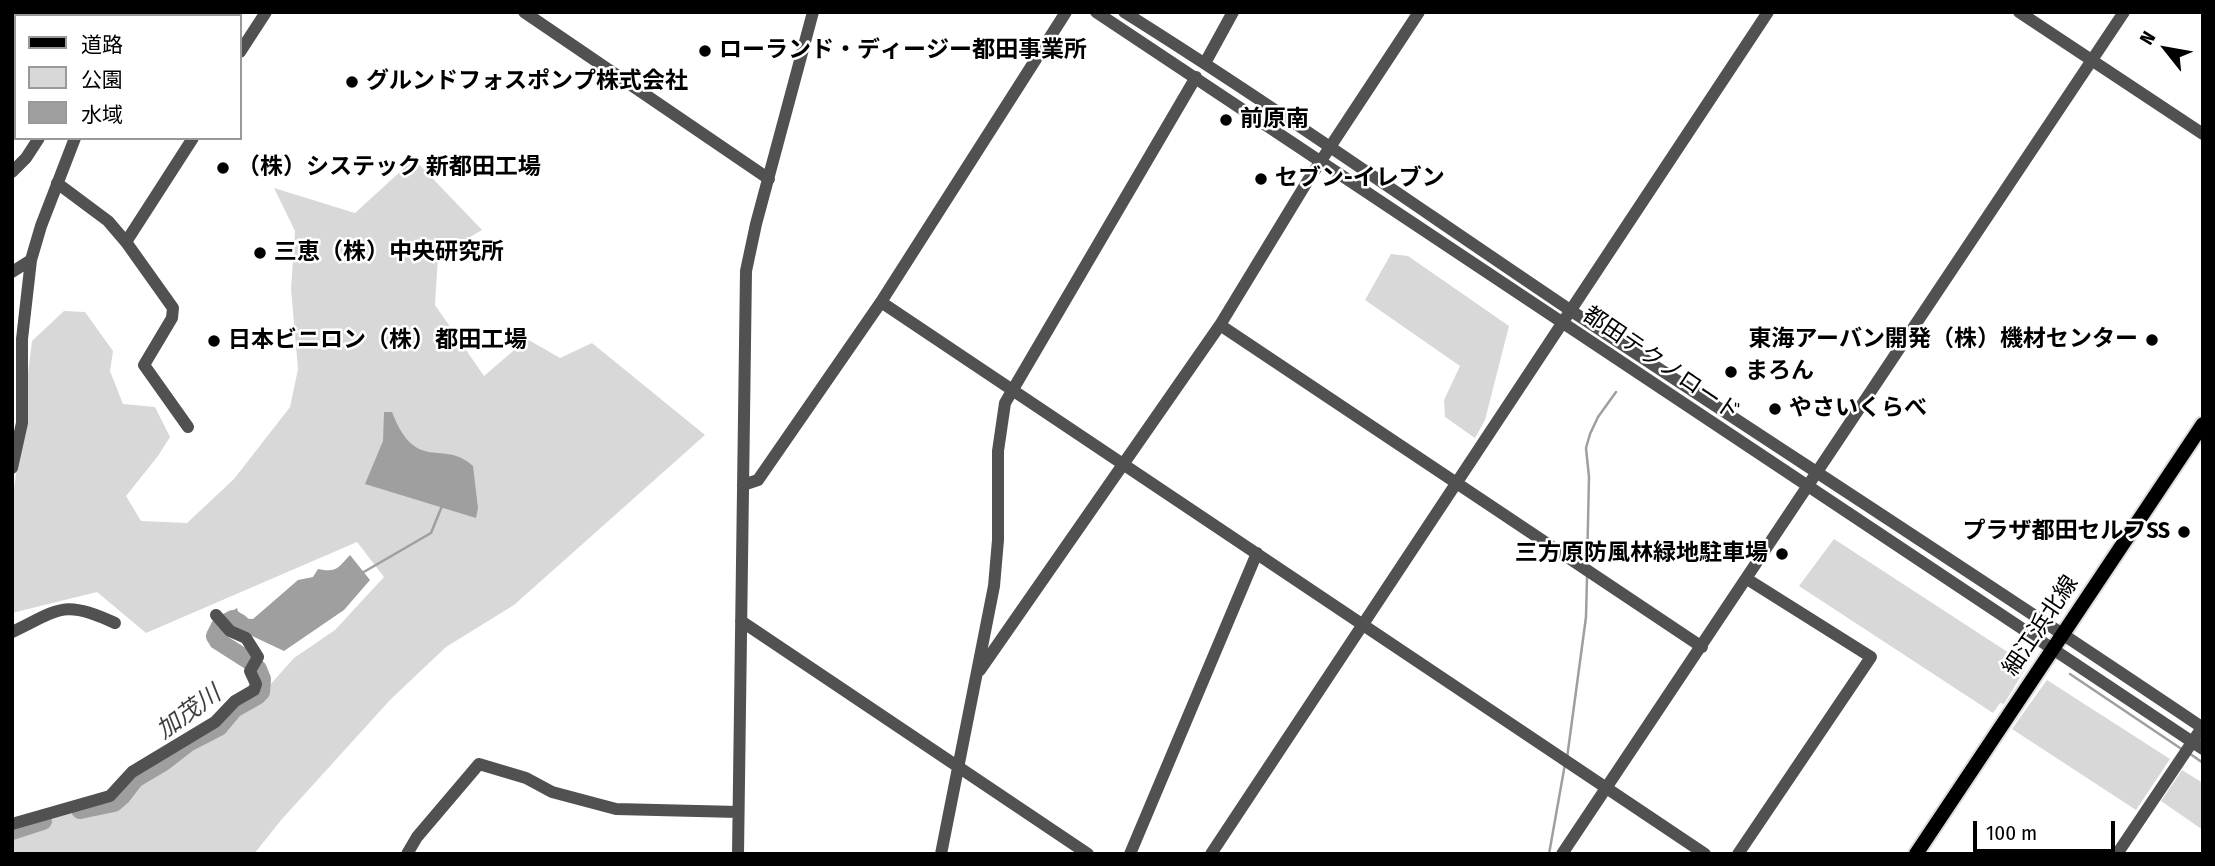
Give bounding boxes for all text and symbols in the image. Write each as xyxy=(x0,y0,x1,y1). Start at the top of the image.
legend xyxy=(14,14,242,140)
north arrow xyxy=(2131,14,2201,84)
text: N xyxy=(2135,27,2160,49)
text: 道路 xyxy=(81,32,123,58)
place label: ローランド・ディージー都田事業所 xyxy=(719,37,1087,65)
marker: ローランド・ディージー都田事業所 xyxy=(697,43,713,59)
text: 公園 xyxy=(81,67,123,93)
place label: グルンドフォスポンプ株式会社 xyxy=(366,68,688,96)
marker: グルンドフォスポンプ株式会社 xyxy=(344,74,360,90)
text: 水域 xyxy=(81,102,123,128)
place label: 前原南 xyxy=(1240,106,1309,134)
marker: 前原南 xyxy=(1218,112,1234,128)
place label: （株）システック 新都田工場 xyxy=(237,154,541,182)
marker: （株）システック 新都田工場 xyxy=(215,160,231,176)
place label: セブン-イレブン xyxy=(1275,165,1445,193)
marker: セブン-イレブン xyxy=(1253,171,1269,187)
place label: 三恵（株）中央研究所 xyxy=(274,239,504,267)
marker: 三恵（株）中央研究所 xyxy=(252,245,268,261)
street label: 都田テクノロード xyxy=(1577,301,1745,427)
place label: 東海アーバン開発（株）機材センター xyxy=(1748,326,2138,354)
place label: 日本ビニロン（株）都田工場 xyxy=(228,327,527,355)
marker: 東海アーバン開発（株）機材センター xyxy=(2144,332,2160,348)
marker: 日本ビニロン（株）都田工場 xyxy=(206,333,222,349)
place label: まろん xyxy=(1745,358,1814,386)
marker: まろん xyxy=(1723,364,1739,380)
place label: やさいくらべ xyxy=(1789,395,1927,423)
marker: やさいくらべ xyxy=(1767,401,1783,417)
place label: プラザ都田セルフSS xyxy=(1962,518,2170,546)
marker: プラザ都田セルフSS xyxy=(2176,524,2192,540)
place label: 三方原防風林緑地駐車場 xyxy=(1515,540,1768,568)
marker: 三方原防風林緑地駐車場 xyxy=(1774,546,1790,562)
street label: 細江浜北線 xyxy=(1997,571,2085,681)
water label: 加茂川 xyxy=(151,680,227,746)
scale bar xyxy=(1977,806,2119,850)
text: 100 m xyxy=(1986,820,2037,846)

